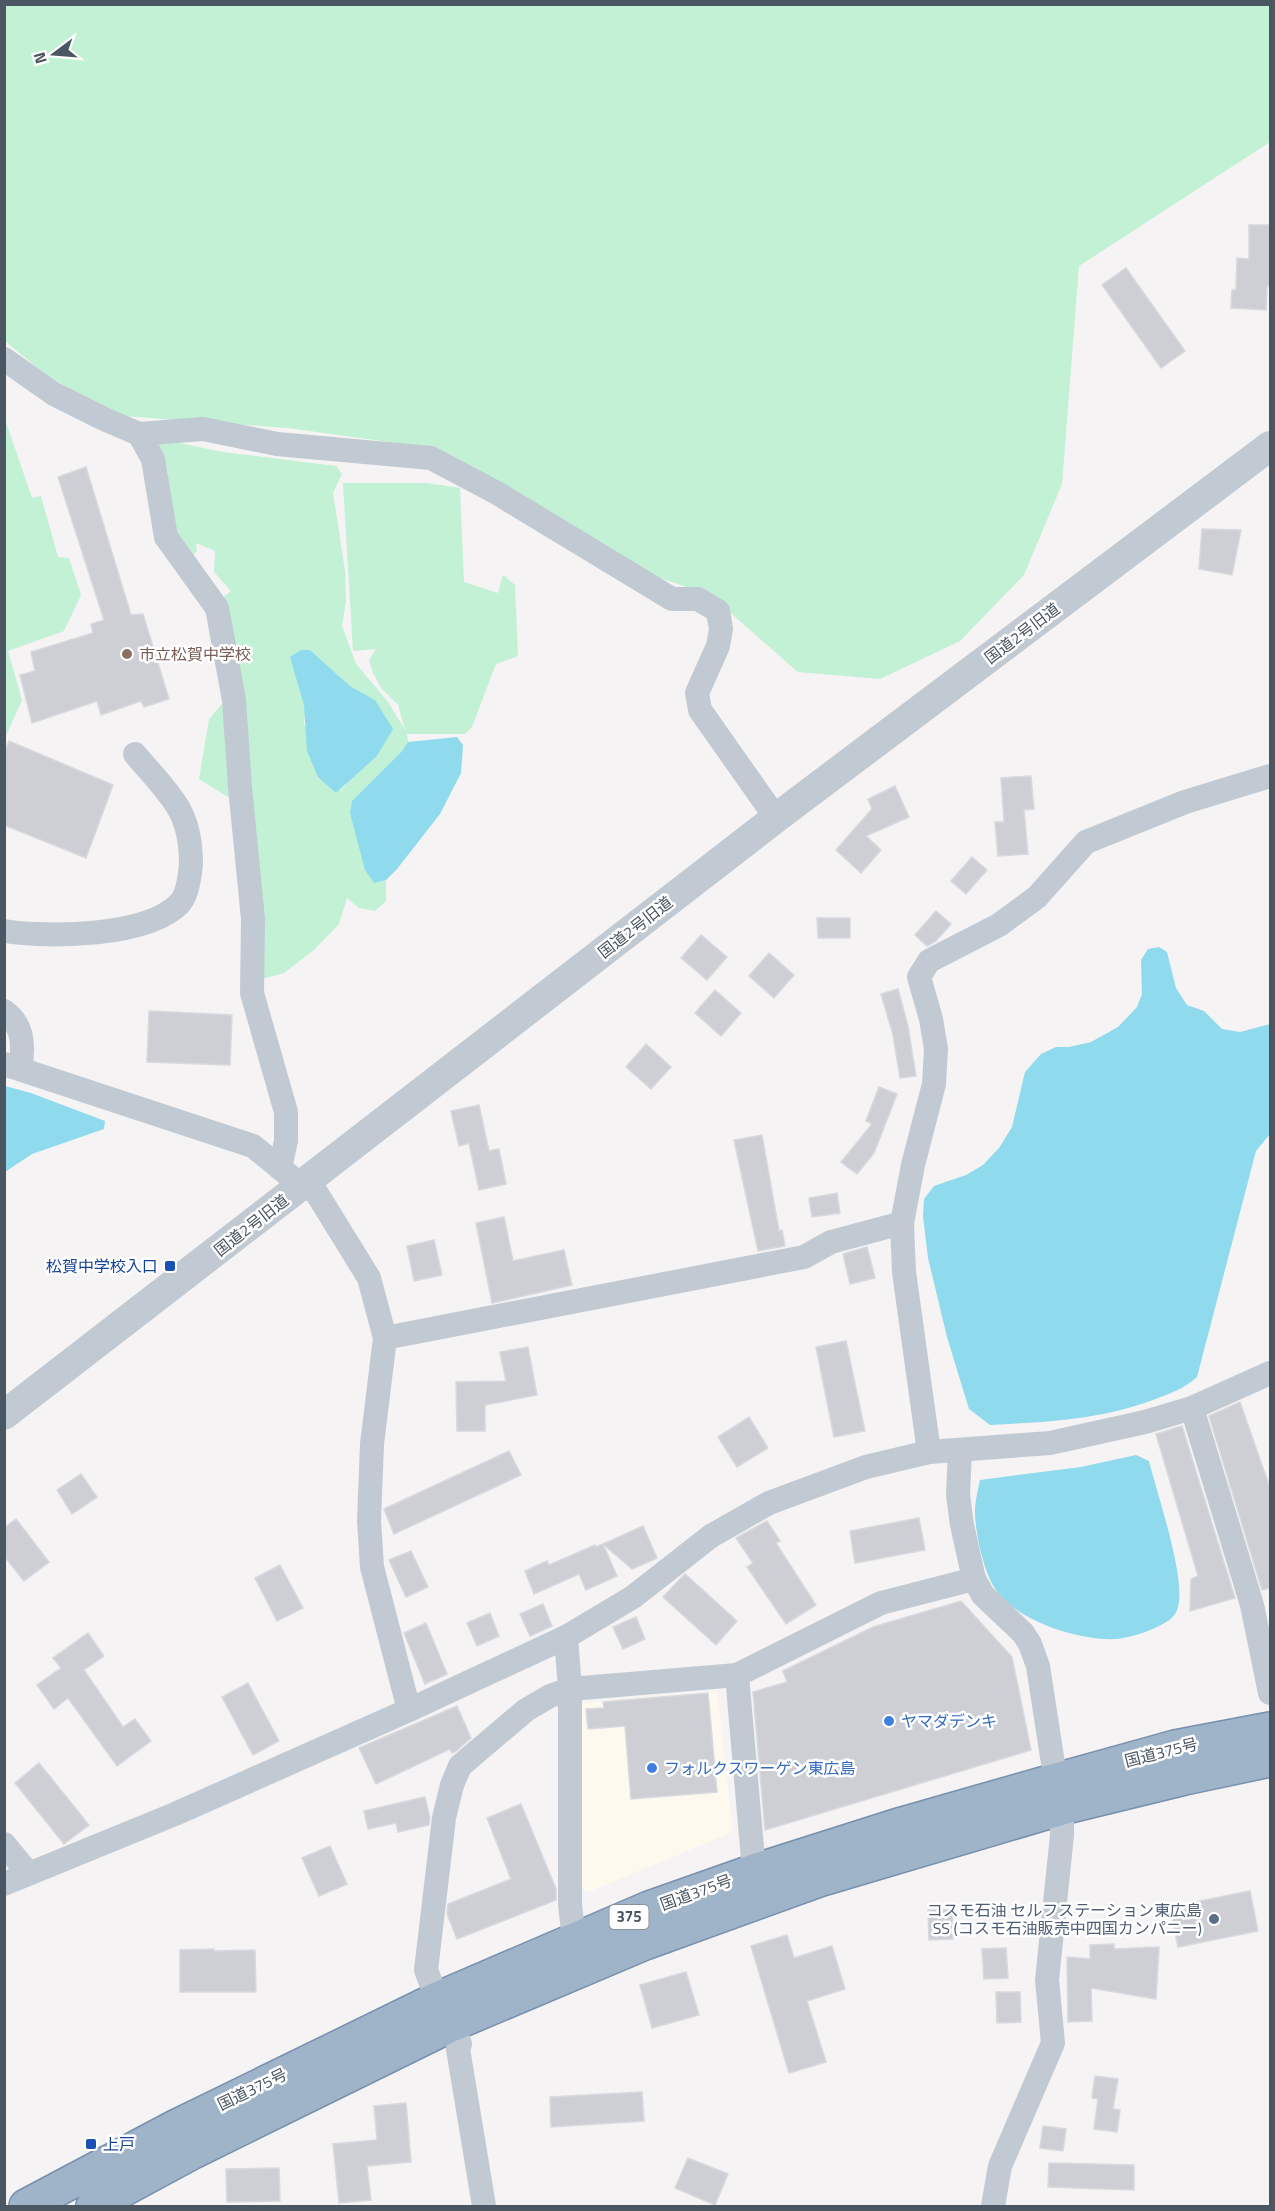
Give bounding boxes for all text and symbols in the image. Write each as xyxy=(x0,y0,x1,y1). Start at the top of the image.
north arrow xyxy=(24,24,84,84)
text: N xyxy=(27,49,53,67)
street label: 国道2号旧道 xyxy=(979,597,1065,669)
place label: 市立松賀中学校 xyxy=(139,642,251,666)
marker: 市立松賀中学校 xyxy=(120,647,134,661)
street label: 国道2号旧道 xyxy=(593,890,677,964)
street label: 国道2号旧道 xyxy=(209,1188,293,1262)
place label: 松賀中学校入口 xyxy=(46,1254,158,1278)
marker: 松賀中学校入口 xyxy=(163,1259,177,1273)
place label: ヤマダデンキ xyxy=(901,1709,997,1733)
marker: ヤマダデンキ xyxy=(882,1714,896,1728)
street label: 国道375号 xyxy=(1122,1731,1200,1773)
place label: フォルクスワーゲン東広島 xyxy=(664,1756,856,1780)
marker: フォルクスワーゲン東広島 xyxy=(645,1761,659,1775)
street label: 国道375号 xyxy=(657,1868,735,1916)
place label: コスモ石油 セルフステーション東広島 SS (コスモ石油販売中四国カンパニー) xyxy=(927,1898,1202,1940)
road number: 375 xyxy=(610,1905,648,1929)
marker: コスモ石油 セルフステーション東広島 SS (コスモ石油販売中四国カンパニー) xyxy=(1207,1912,1221,1926)
street label: 国道375号 xyxy=(213,2062,291,2116)
place label: 上戸 xyxy=(103,2132,135,2156)
marker: 上戸 xyxy=(84,2137,98,2151)

